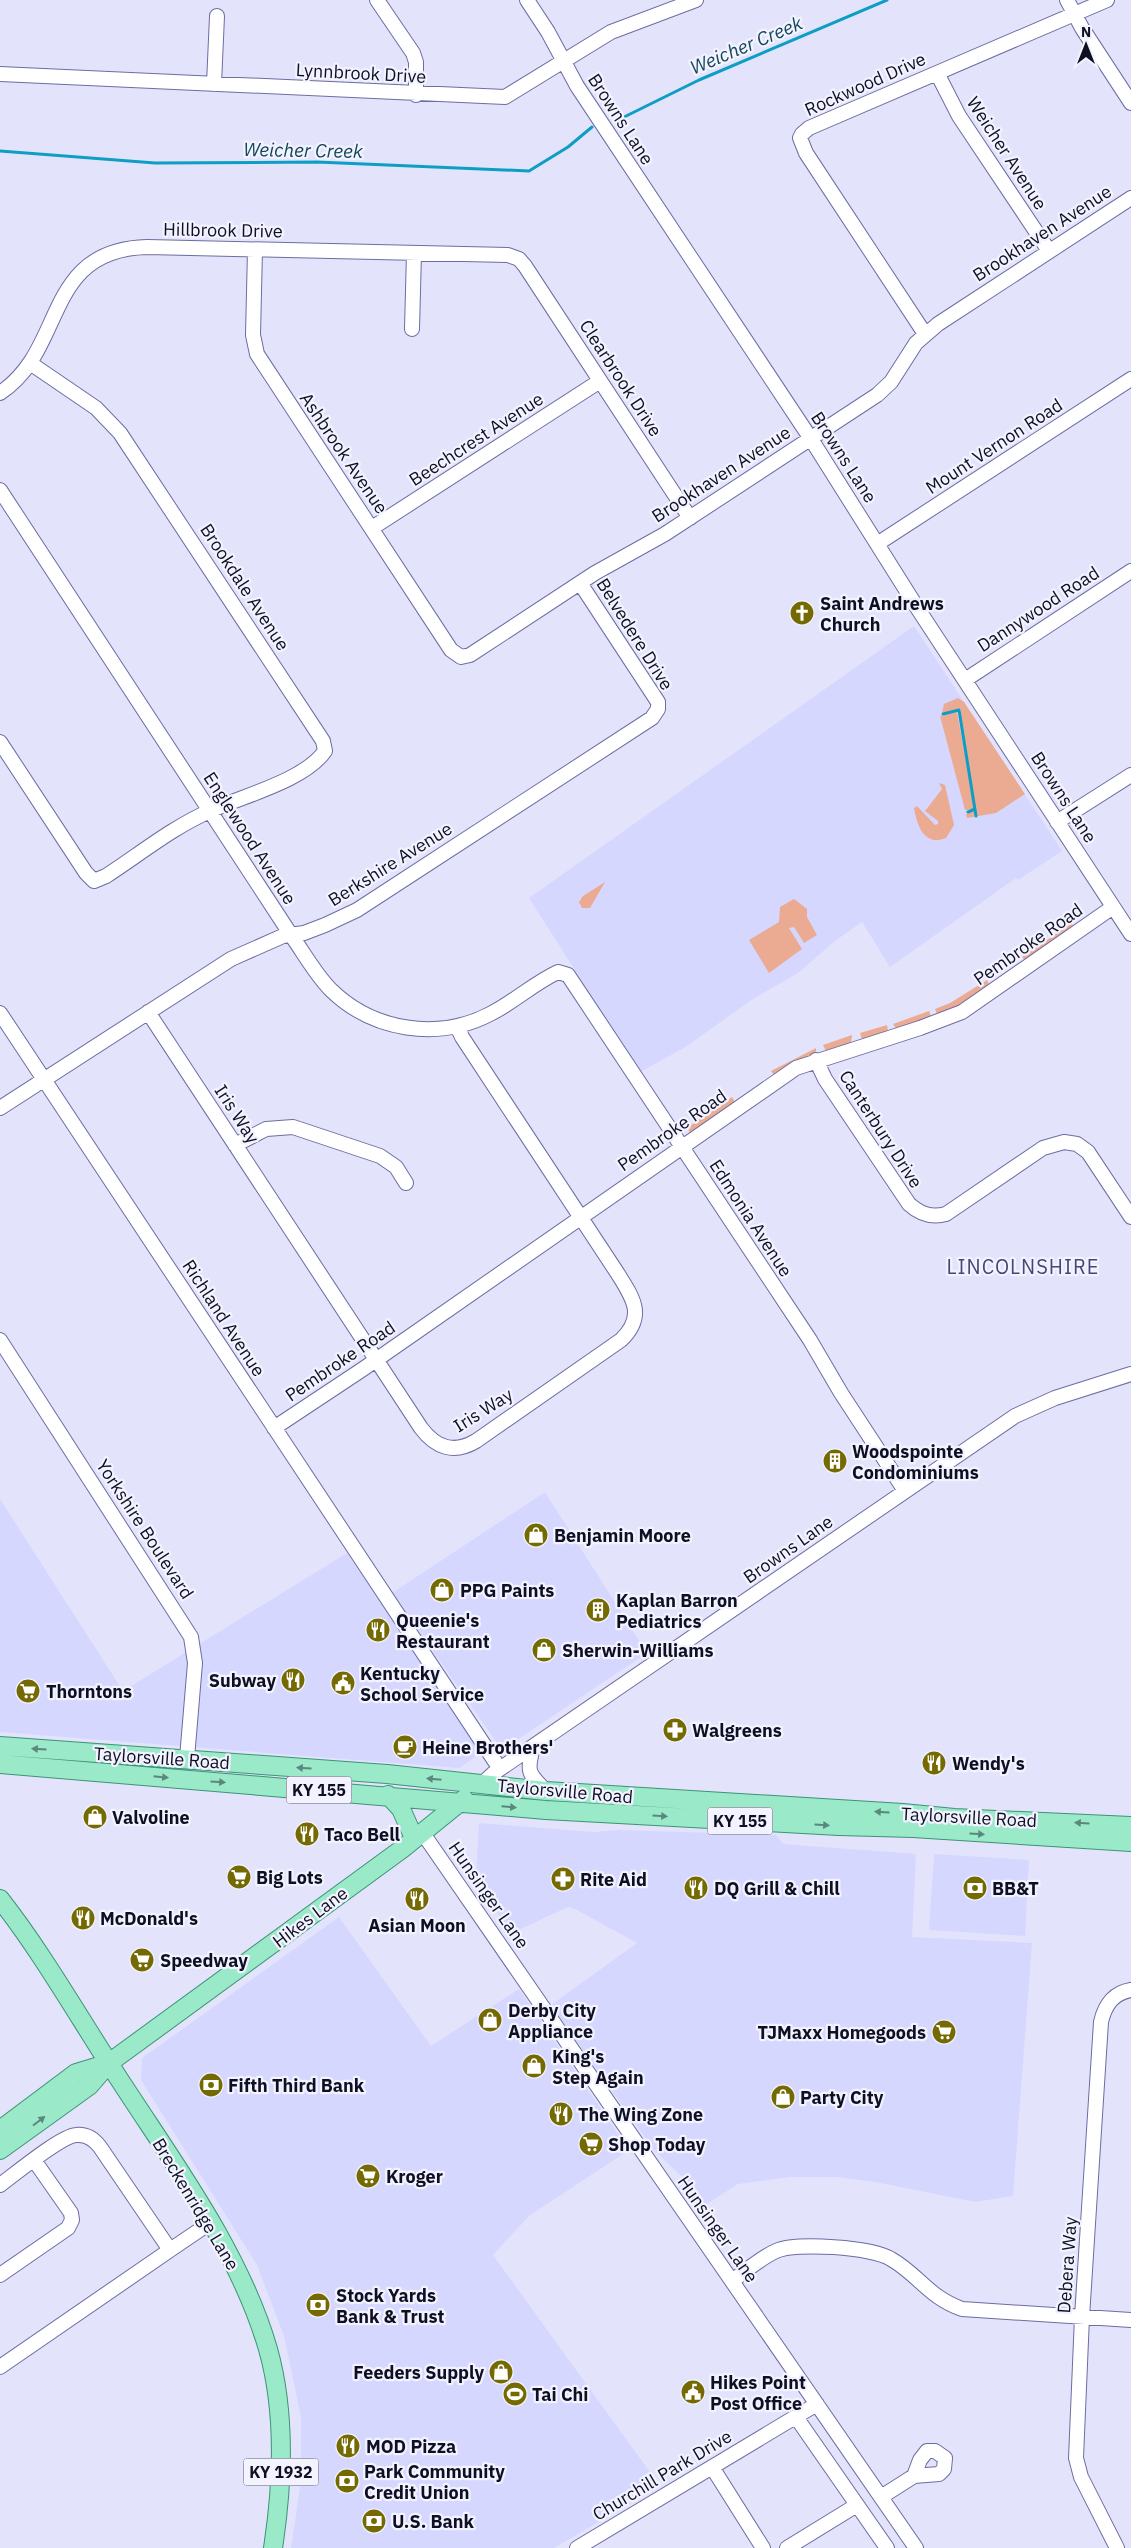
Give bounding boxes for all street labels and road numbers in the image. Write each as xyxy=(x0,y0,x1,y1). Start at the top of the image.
street label: Rockwood Drive xyxy=(801,47,929,121)
street label: Lynnbrook Drive xyxy=(295,58,427,88)
street label: Browns Lane xyxy=(583,69,659,169)
street label: Weicher Avenue xyxy=(962,92,1052,214)
street label: Brookhaven Avenue xyxy=(968,180,1116,286)
street label: Hillbrook Drive xyxy=(163,217,283,243)
street label: Clearbrook Drive xyxy=(575,315,667,441)
street label: Beechcrest Avenue xyxy=(405,387,548,491)
street label: Ashbrook Avenue xyxy=(295,388,393,518)
street label: Mount Vernon Road xyxy=(921,393,1067,499)
street label: Browns Lane xyxy=(806,407,882,507)
street label: Brookhaven Avenue xyxy=(647,421,795,527)
street label: Brookdale Avenue xyxy=(195,519,295,655)
street label: Dannywood Road xyxy=(973,561,1103,657)
street label: Belvedere Drive xyxy=(591,574,679,694)
street label: Browns Lane xyxy=(1026,747,1102,847)
street label: Englewood Avenue xyxy=(199,767,302,909)
street label: Berkshire Avenue xyxy=(324,817,456,911)
street label: Pembroke Road xyxy=(969,898,1087,990)
street label: Canterbury Drive xyxy=(834,1066,928,1192)
street label: Iris Way xyxy=(209,1080,265,1148)
street label: Pembroke Road xyxy=(613,1084,731,1176)
street label: Edmonia Avenue xyxy=(705,1155,798,1281)
street label: Richland Avenue xyxy=(178,1255,270,1381)
street label: Pembroke Road xyxy=(281,1316,399,1406)
street label: Iris Way xyxy=(449,1383,517,1437)
street label: Yorkshire Boulevard xyxy=(91,1455,199,1603)
street label: Browns Lane xyxy=(739,1510,837,1588)
street label: Taylorsville Road xyxy=(93,1742,231,1774)
street label: Taylorsville Road xyxy=(496,1774,634,1808)
road number: KY 155 xyxy=(286,1776,352,1804)
street label: Taylorsville Road xyxy=(900,1802,1038,1832)
road number: KY 155 xyxy=(708,1808,772,1834)
street label: Hunsinger Lane xyxy=(444,1837,534,1953)
street label: Hikes Lane xyxy=(268,1881,352,1953)
street label: Breckenridge Lane xyxy=(147,2134,245,2274)
street label: Hunsinger Lane xyxy=(673,2171,763,2287)
street label: Debera Way xyxy=(1052,2216,1082,2314)
street label: Churchill Park Drive xyxy=(588,2424,736,2526)
road number: KY 1932 xyxy=(244,2458,318,2486)

